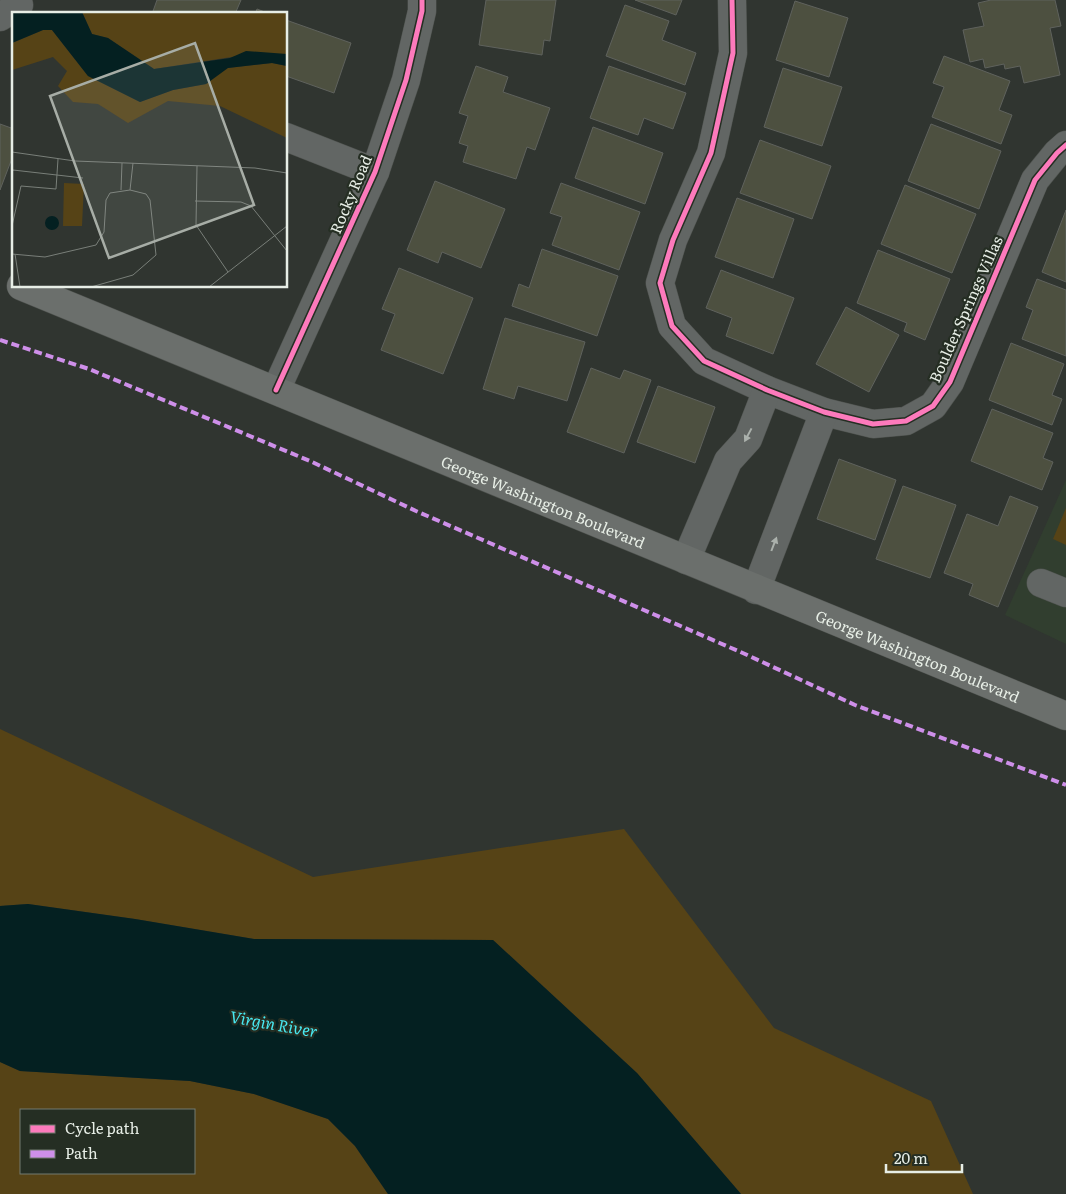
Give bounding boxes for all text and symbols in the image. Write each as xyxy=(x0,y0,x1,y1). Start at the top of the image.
inset map xyxy=(12,12,288,288)
street label: Rocky Road xyxy=(323,151,377,237)
street label: Boulder Springs Villas xyxy=(922,232,1008,386)
one-way arrow xyxy=(744,428,752,443)
street label: George Washington Boulevard xyxy=(438,449,649,553)
one-way arrow xyxy=(770,536,778,551)
street label: George Washington Boulevard xyxy=(813,603,1024,707)
water label: Virgin River xyxy=(228,1003,320,1043)
legend xyxy=(20,1109,195,1174)
text: Cycle path xyxy=(65,1116,140,1139)
text: Path xyxy=(65,1141,98,1164)
scale bar xyxy=(886,1142,962,1174)
text: 20 m xyxy=(894,1146,928,1169)

